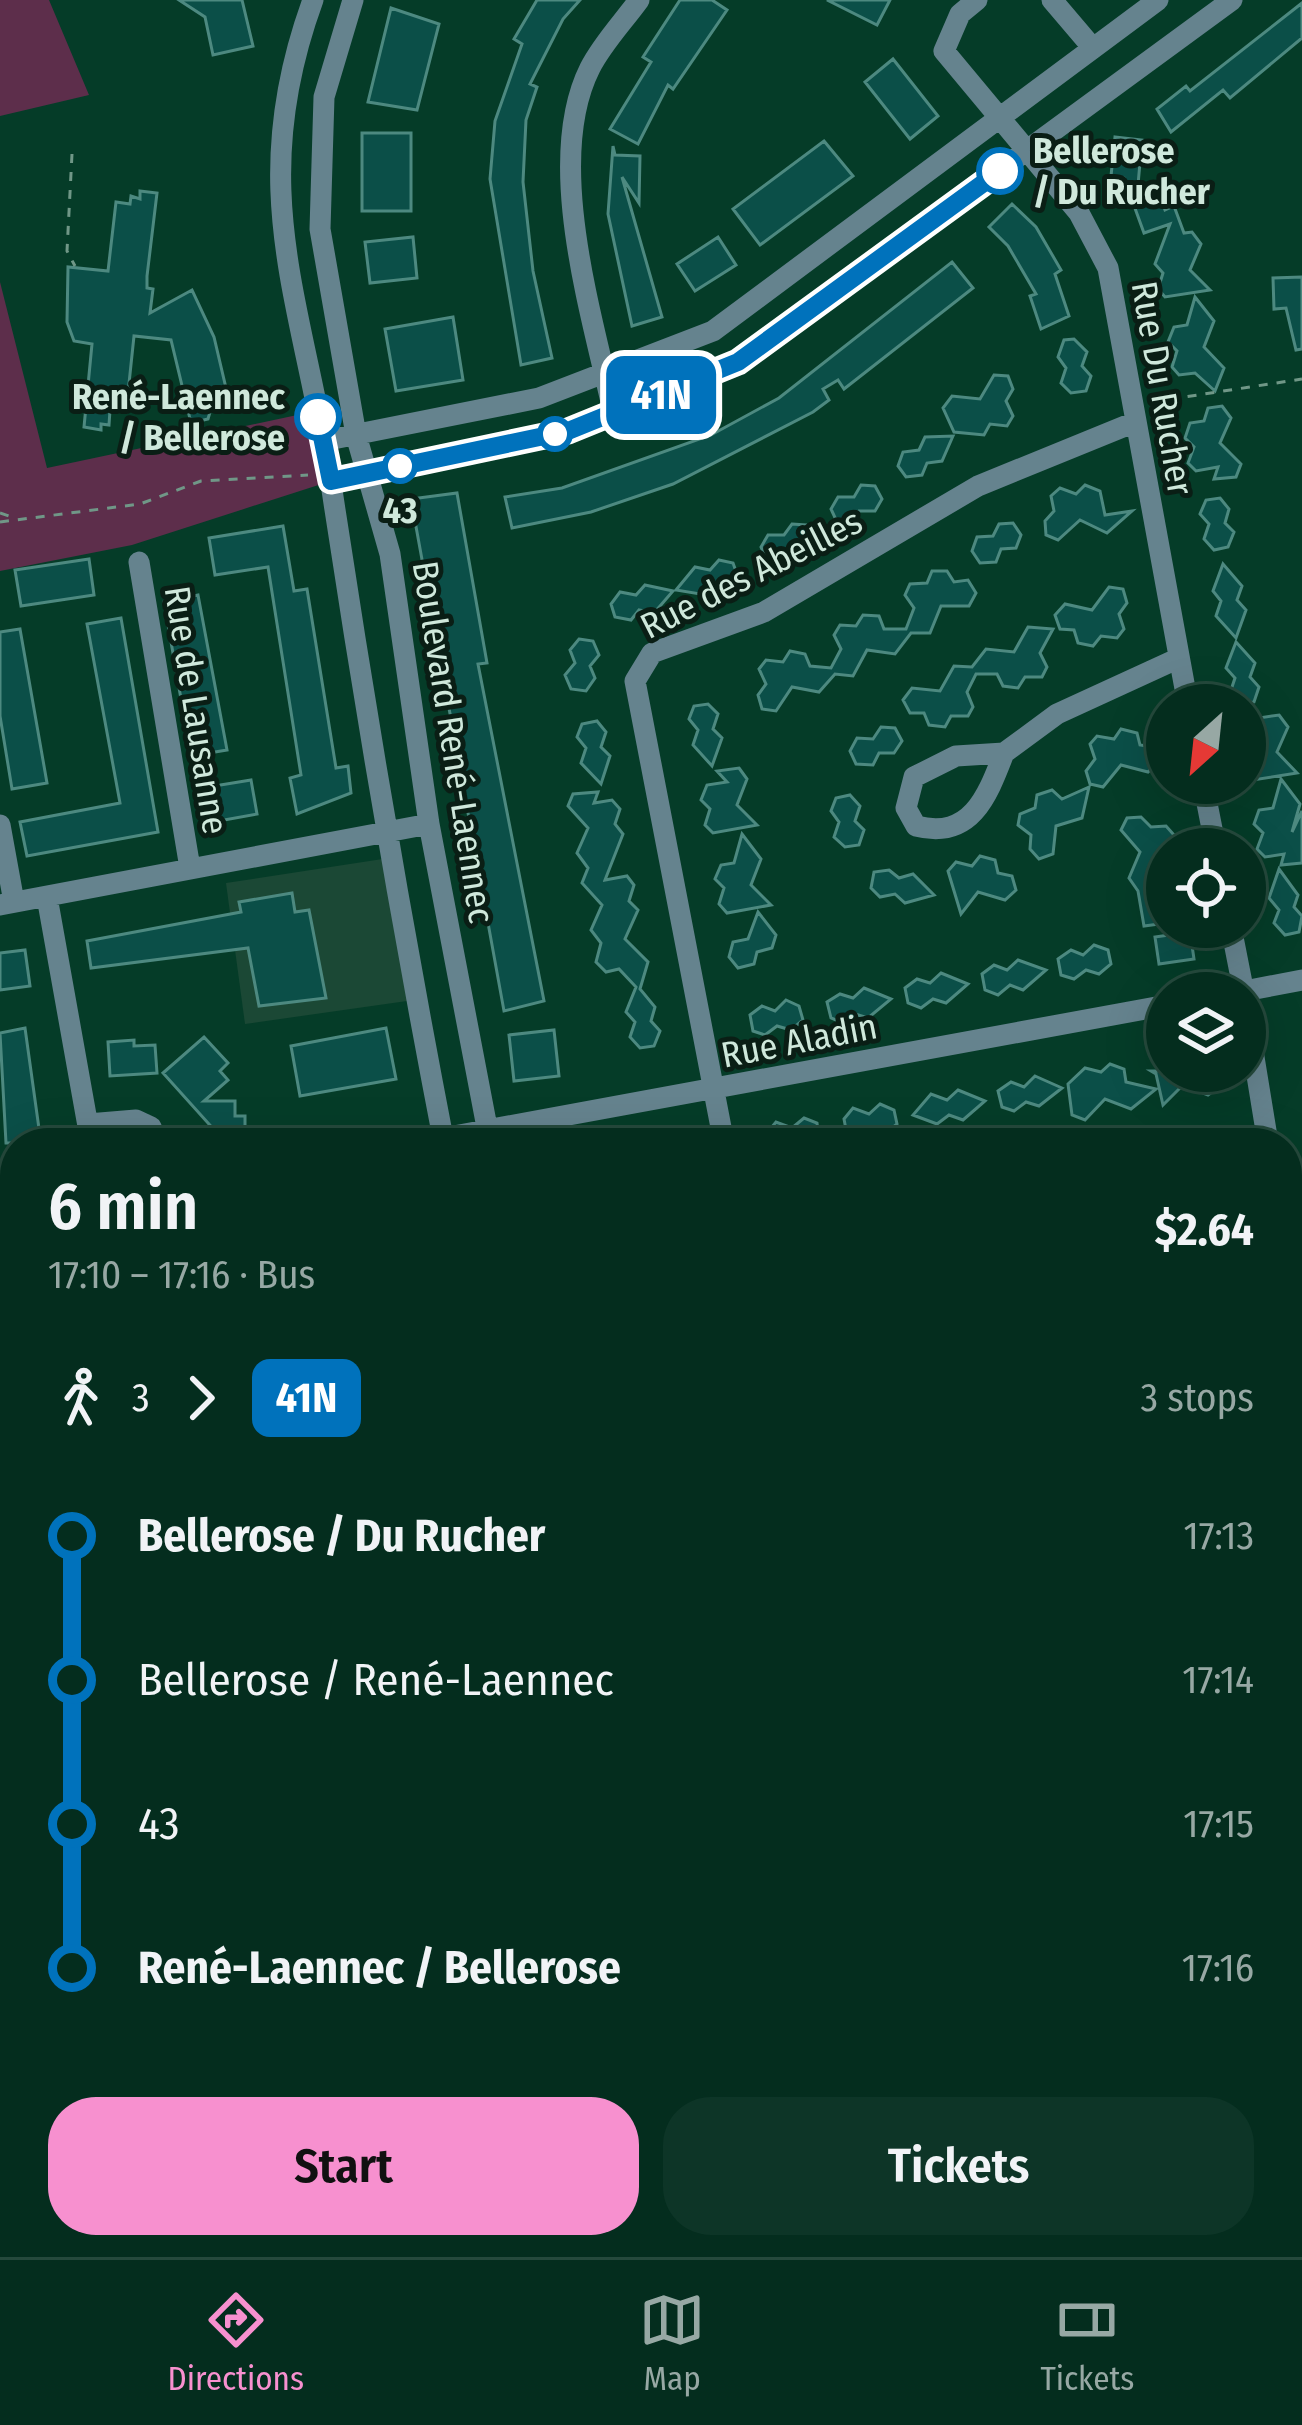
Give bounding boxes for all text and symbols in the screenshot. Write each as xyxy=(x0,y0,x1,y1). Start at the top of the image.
place label: Bellerose / Du Rucher xyxy=(1033,129,1211,214)
marker: Bellerose / Du Rucher xyxy=(978,149,1022,193)
street label: Rue Du Rucher xyxy=(1122,278,1203,499)
line badge: 41N xyxy=(592,356,730,434)
text: 41N xyxy=(630,370,692,420)
place label: René-Laennec / Bellerose xyxy=(72,375,285,460)
marker: René-Laennec / Bellerose xyxy=(296,395,340,439)
unlabelled marker xyxy=(539,418,571,450)
marker: 43 xyxy=(384,450,416,482)
place label: 43 xyxy=(382,489,418,533)
street label: Rue des Abeilles xyxy=(633,499,869,649)
street label: Boulevard René-Laennec xyxy=(403,558,503,926)
street label: Rue de Lausanne xyxy=(155,583,237,837)
north arrow xyxy=(1146,684,1266,804)
map controls xyxy=(1146,684,1266,1092)
button: locate xyxy=(1146,828,1266,948)
button: layers xyxy=(1146,972,1266,1092)
street label: Rue Aladin xyxy=(717,1004,881,1078)
text: 6 min xyxy=(48,1167,198,1246)
text: $2.64 xyxy=(1155,1203,1254,1257)
text: 17:10 – 17:16 · Bus xyxy=(48,1252,315,1298)
icon: walk xyxy=(48,1365,114,1431)
icon: forward xyxy=(168,1365,234,1431)
text: 41N xyxy=(276,1373,337,1423)
text: 3 xyxy=(132,1375,150,1421)
text: 3 stops xyxy=(1141,1375,1254,1421)
text: Bellerose / Du Rucher xyxy=(138,1509,545,1563)
text: 17:13 xyxy=(1184,1513,1254,1559)
text: Bellerose / René-Laennec xyxy=(138,1653,614,1707)
text: 17:14 xyxy=(1182,1657,1254,1703)
text: 43 xyxy=(138,1797,179,1851)
text: 17:15 xyxy=(1183,1801,1254,1847)
text: René-Laennec / Bellerose xyxy=(138,1941,621,1995)
text: 17:16 xyxy=(1182,1945,1254,1991)
button: Start xyxy=(48,2097,639,2235)
button: Tickets xyxy=(663,2097,1254,2235)
tab: Directions xyxy=(168,2287,304,2399)
tab: Map xyxy=(639,2287,705,2399)
tab: Tickets xyxy=(1040,2287,1134,2399)

